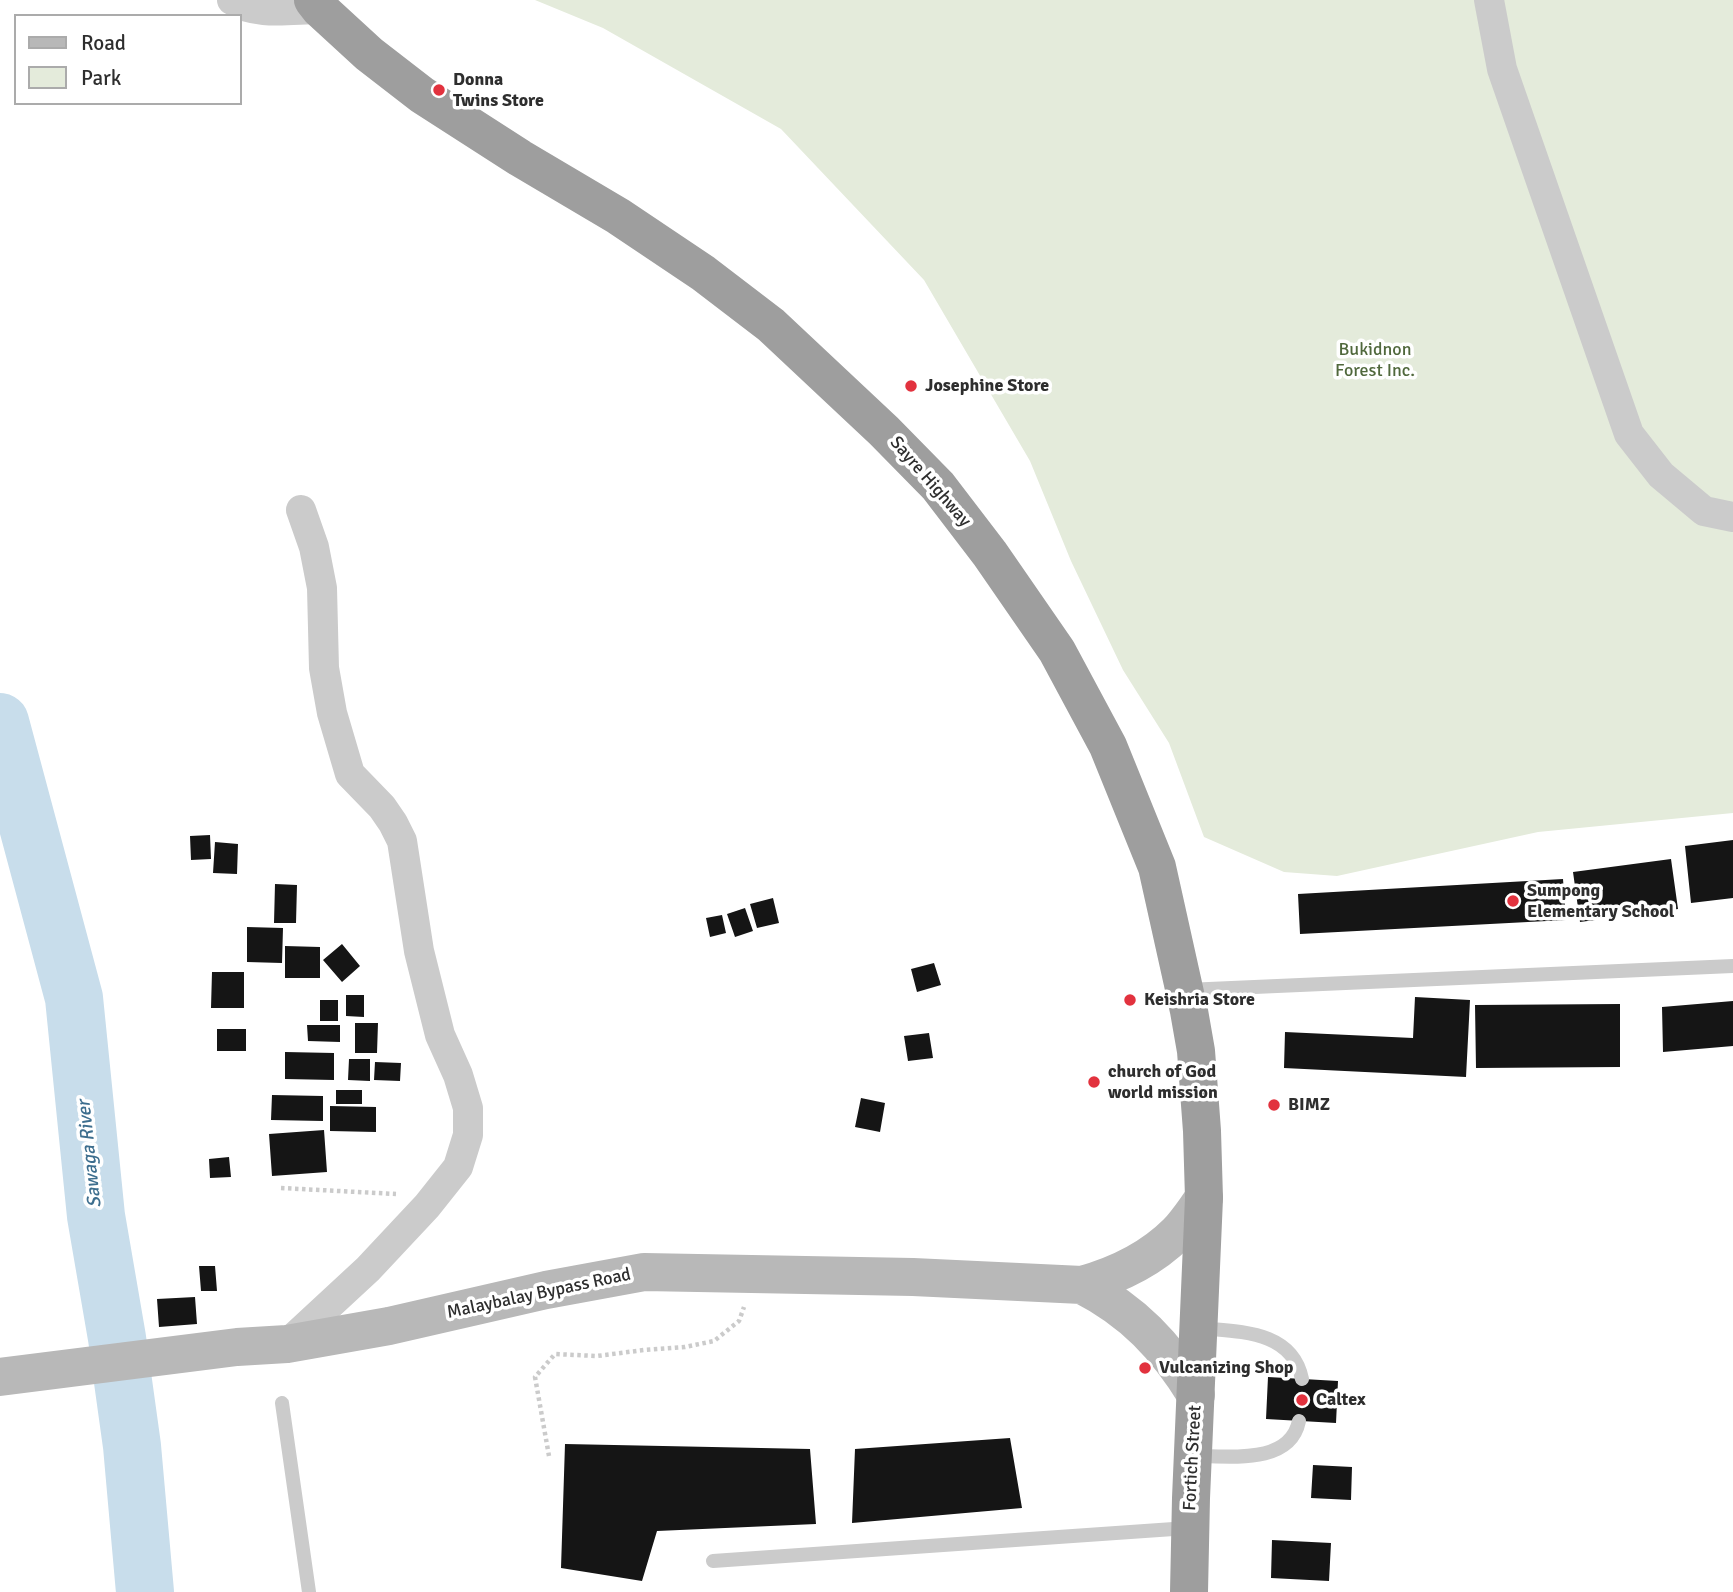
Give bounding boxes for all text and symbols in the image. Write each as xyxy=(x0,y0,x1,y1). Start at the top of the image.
legend xyxy=(14,14,242,105)
text: Road xyxy=(81,30,126,56)
text: Park xyxy=(81,65,121,91)
place label: Donna Twins Store xyxy=(453,69,544,112)
marker: Donna Twins Store xyxy=(431,82,447,98)
park label: Bukidnon Forest Inc. xyxy=(1335,339,1415,382)
place label: Josephine Store xyxy=(925,375,1049,397)
marker: Josephine Store xyxy=(903,378,919,394)
street label: Sayre Highway xyxy=(885,432,975,532)
place label: Sumpong Elementary School xyxy=(1527,880,1674,922)
marker: Sumpong Elementary School xyxy=(1505,893,1521,909)
place label: Keishria Store xyxy=(1144,989,1255,1011)
marker: Keishria Store xyxy=(1122,992,1138,1008)
place label: church of God world mission xyxy=(1108,1061,1218,1104)
marker: church of God world mission xyxy=(1086,1074,1102,1090)
place label: BIMZ xyxy=(1288,1094,1330,1116)
marker: BIMZ xyxy=(1266,1097,1282,1113)
water label: Sawaga River xyxy=(73,1099,107,1209)
street label: Malaybalay Bypass Road xyxy=(445,1264,633,1324)
place label: Vulcanizing Shop xyxy=(1159,1357,1294,1379)
marker: Vulcanizing Shop xyxy=(1137,1360,1153,1376)
place label: Caltex xyxy=(1316,1389,1366,1411)
marker: Caltex xyxy=(1294,1392,1310,1408)
street label: Fortich Street xyxy=(1179,1405,1207,1511)

